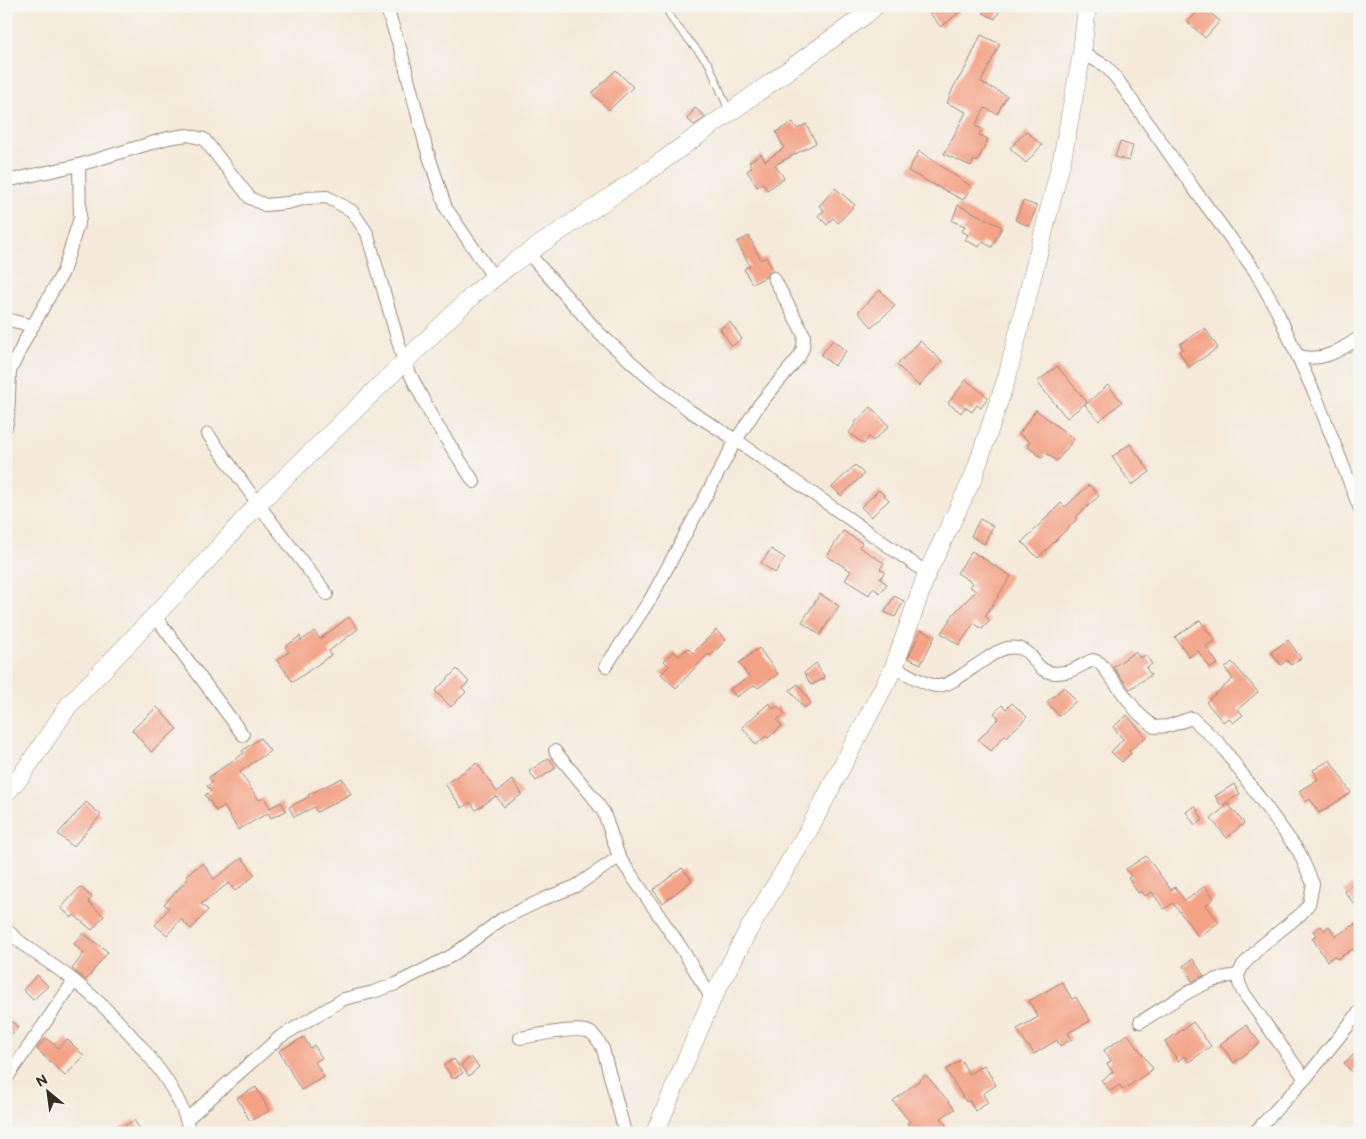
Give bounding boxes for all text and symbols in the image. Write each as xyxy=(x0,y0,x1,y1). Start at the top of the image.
north arrow xyxy=(22,1066,72,1116)
text: N xyxy=(33,1071,51,1091)

